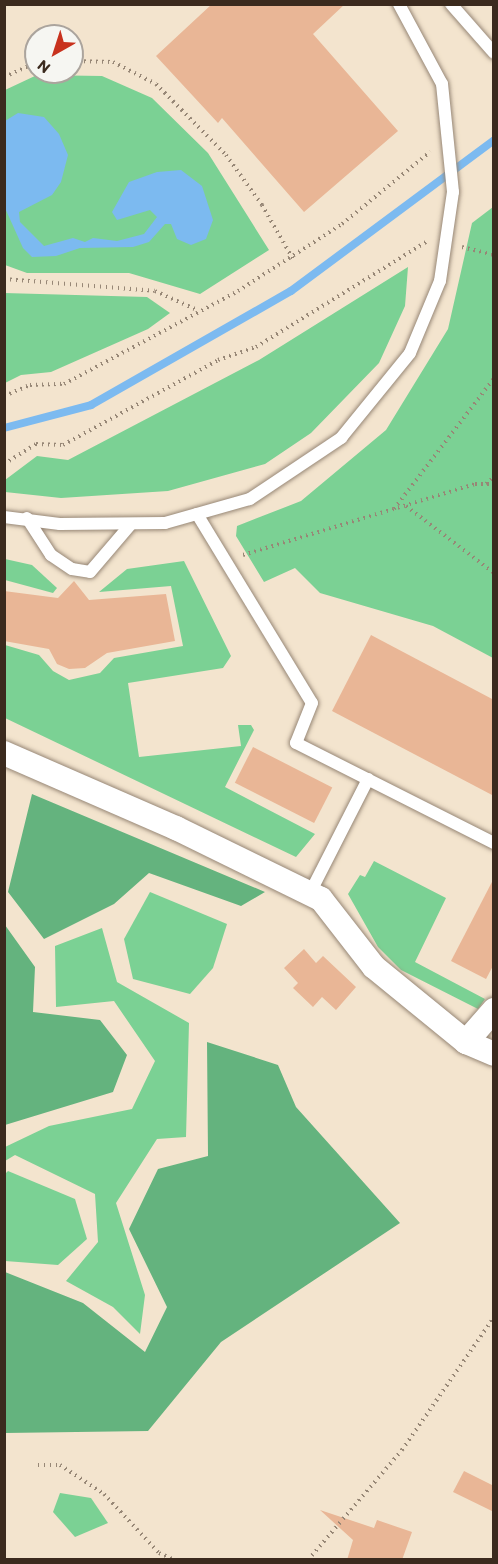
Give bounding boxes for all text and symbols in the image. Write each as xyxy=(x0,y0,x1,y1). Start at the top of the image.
north arrow xyxy=(24,24,84,84)
text: N xyxy=(33,56,54,78)

